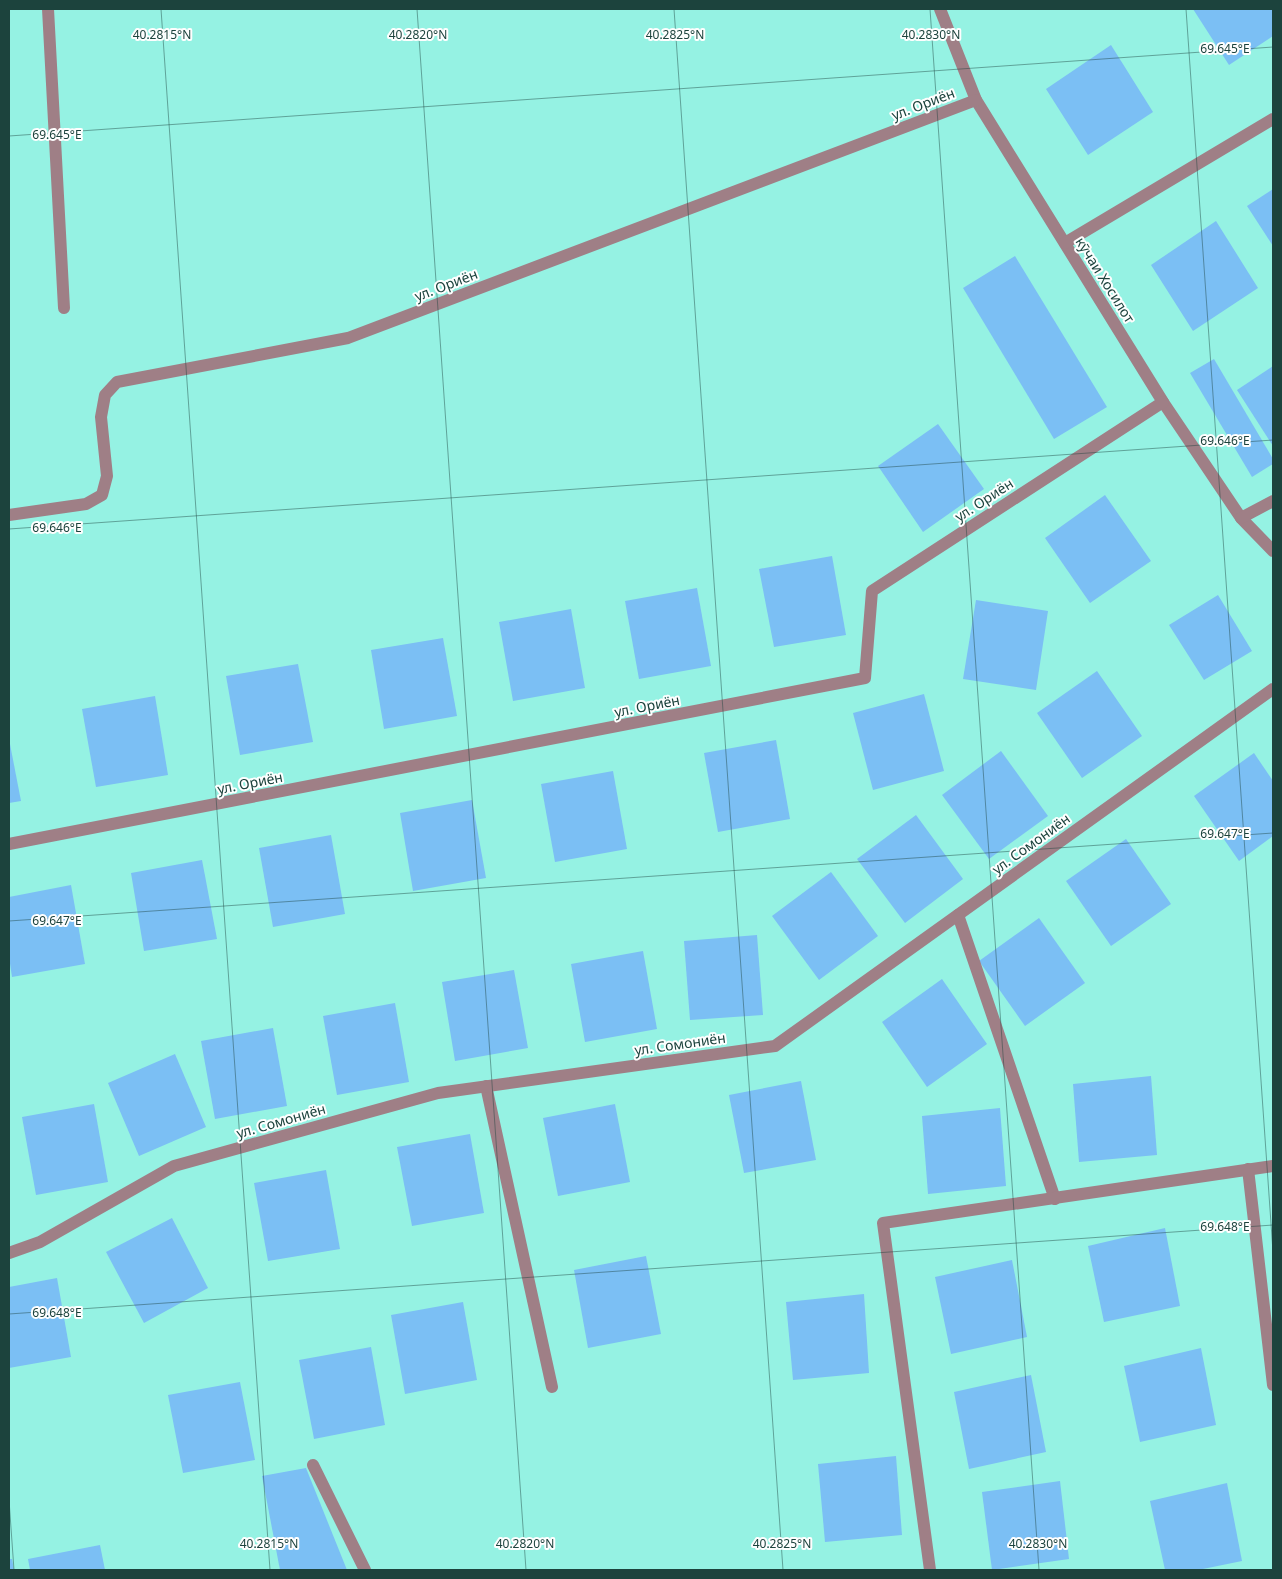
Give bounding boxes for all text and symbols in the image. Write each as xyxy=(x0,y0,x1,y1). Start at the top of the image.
text: 40.2815°N xyxy=(133,26,191,43)
text: 40.2820°N xyxy=(389,26,447,43)
text: 40.2825°N xyxy=(646,26,704,43)
text: 40.2830°N xyxy=(902,26,960,43)
text: 69.645°E xyxy=(1200,40,1250,57)
street label: ул. Ориён xyxy=(889,83,957,124)
text: 69.645°E xyxy=(32,126,82,143)
street label: кӯчаи Хосилот xyxy=(1071,233,1140,327)
street label: ул. Ориён xyxy=(412,264,480,305)
text: 69.646°E xyxy=(1200,432,1250,449)
street label: ул. Ориён xyxy=(951,474,1017,526)
text: 69.646°E xyxy=(32,519,82,536)
street label: ул. Ориён xyxy=(613,690,681,721)
street label: ул. Ориён xyxy=(216,767,284,798)
street label: ул. Сомониён xyxy=(988,809,1073,878)
text: 69.647°E xyxy=(1200,825,1250,842)
text: 69.647°E xyxy=(32,912,82,929)
street label: ул. Сомониён xyxy=(633,1028,727,1059)
street label: ул. Сомониён xyxy=(234,1099,328,1142)
text: 69.648°E xyxy=(1200,1218,1250,1235)
text: 69.648°E xyxy=(32,1304,82,1321)
text: 40.2815°N xyxy=(240,1535,298,1552)
text: 40.2820°N xyxy=(496,1535,554,1552)
text: 40.2825°N xyxy=(753,1535,811,1552)
text: 40.2830°N xyxy=(1009,1535,1067,1552)

